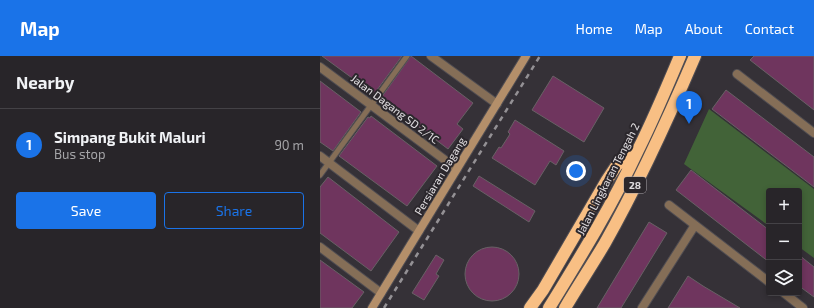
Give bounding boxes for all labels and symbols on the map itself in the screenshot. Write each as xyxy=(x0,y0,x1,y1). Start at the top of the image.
street label: Jalan Dagang SD 2/1C xyxy=(349,71,442,146)
pin: 1 xyxy=(676,91,702,124)
street label: Jalan Lingkaran Tengah 2 xyxy=(574,121,642,237)
street label: Persiaran Dagang xyxy=(411,135,468,217)
your location xyxy=(566,161,586,181)
road number: 28 xyxy=(624,177,646,193)

